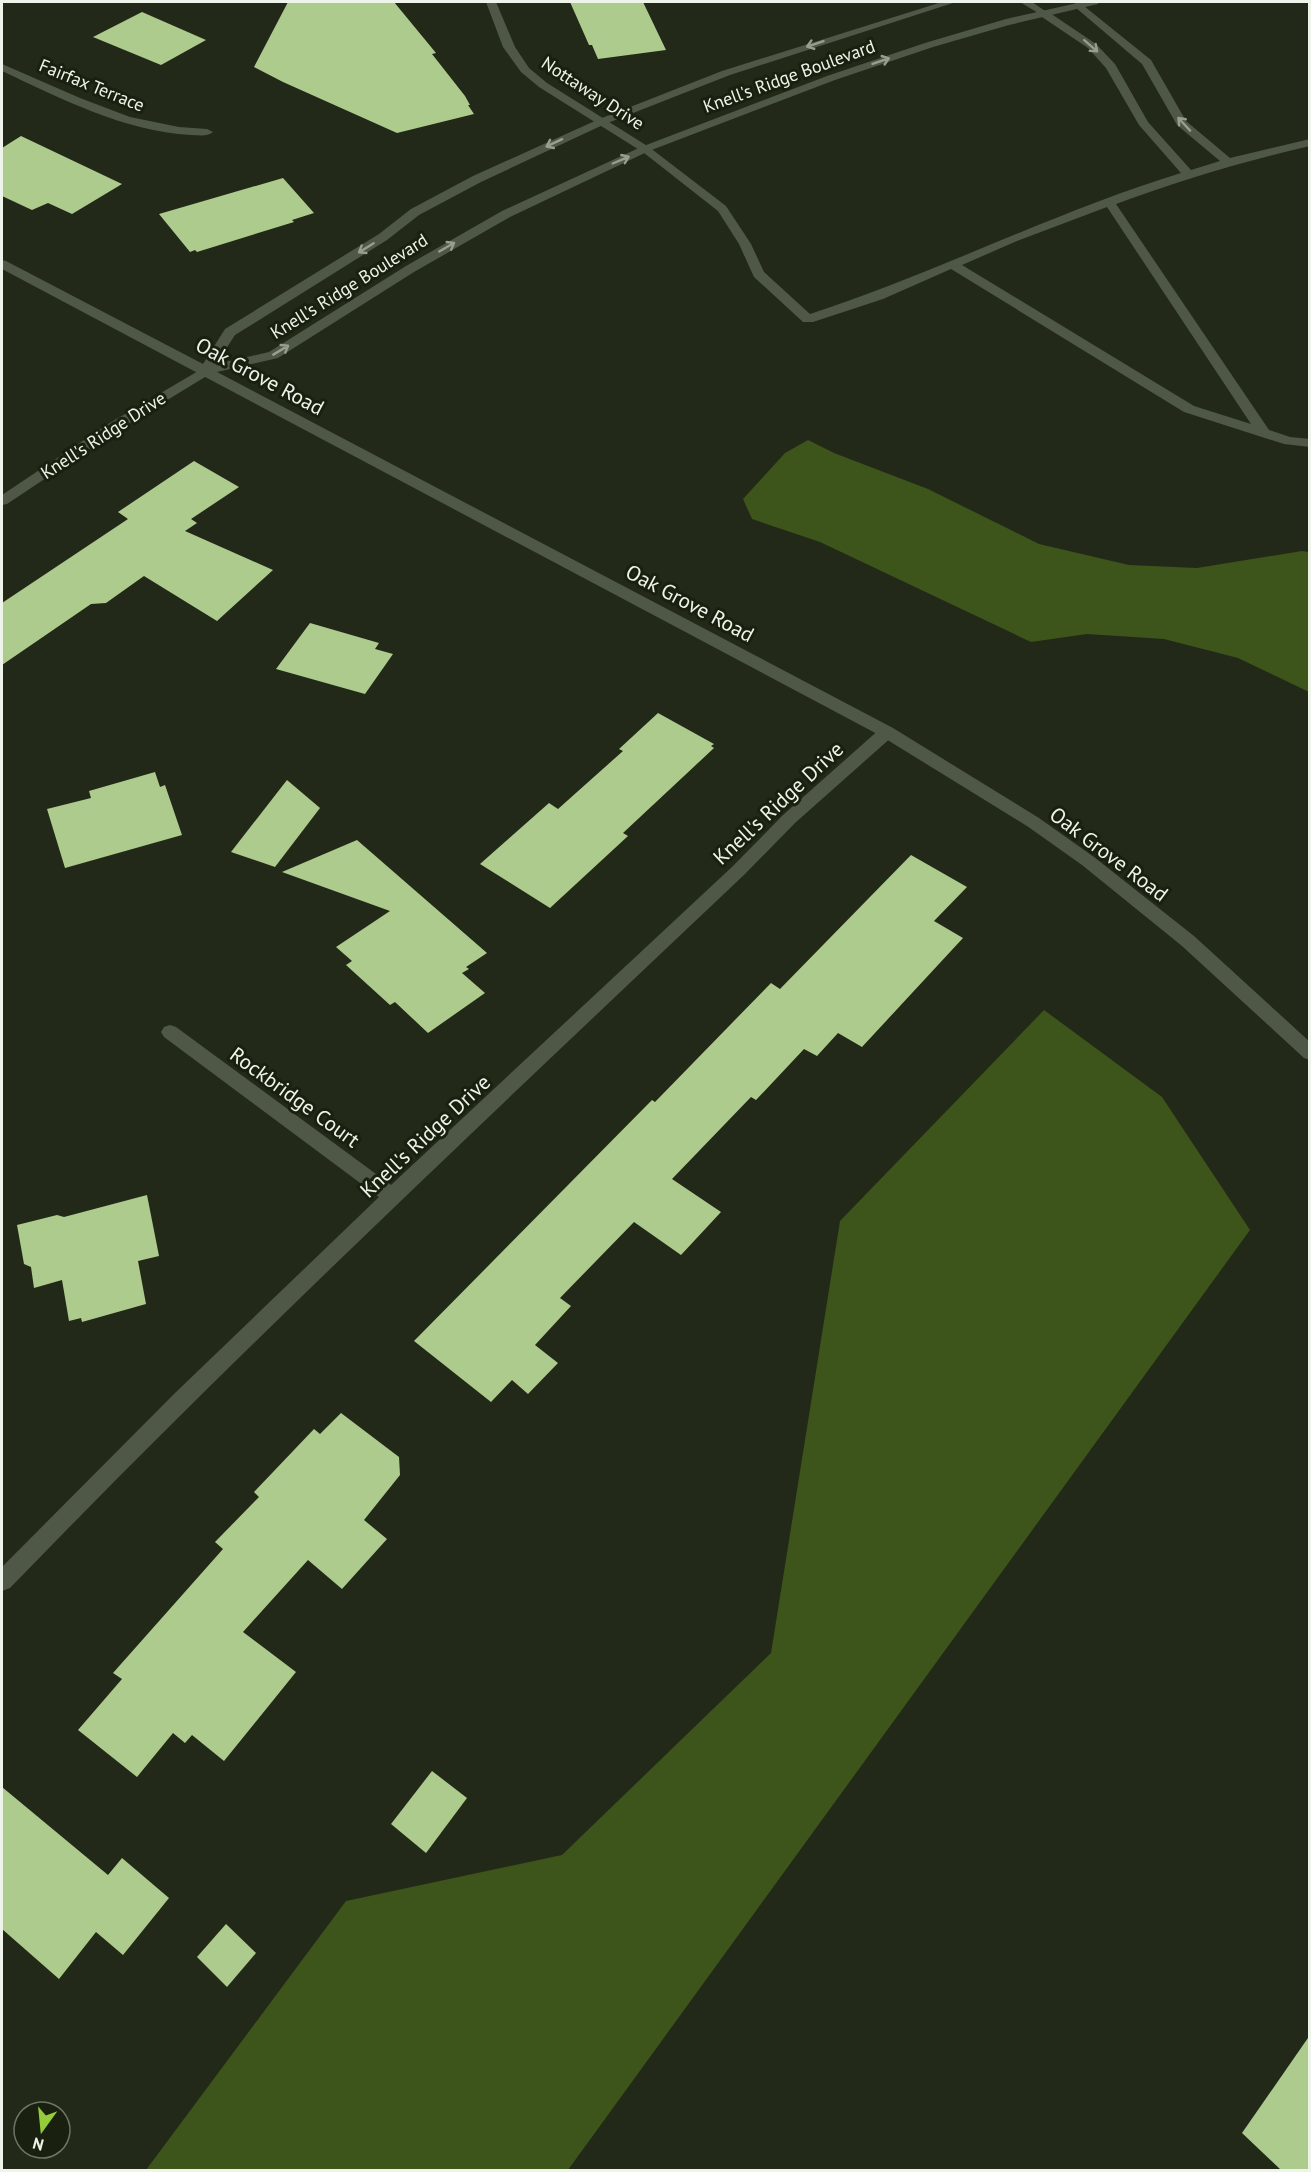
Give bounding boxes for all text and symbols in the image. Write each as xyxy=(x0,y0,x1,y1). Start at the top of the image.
street label: Knell's Ridge Boulevard xyxy=(700,34,878,118)
one-way arrow xyxy=(806,39,825,50)
one-way arrow xyxy=(1083,40,1099,53)
street label: Nottaway Drive xyxy=(537,51,649,135)
street label: Fairfax Terrace xyxy=(36,53,148,117)
one-way arrow xyxy=(872,54,890,65)
one-way arrow xyxy=(1176,117,1191,132)
one-way arrow xyxy=(546,138,564,150)
one-way arrow xyxy=(611,154,629,165)
street label: Knell's Ridge Boulevard xyxy=(266,228,432,344)
one-way arrow xyxy=(438,241,455,253)
one-way arrow xyxy=(358,242,375,254)
street label: Oak Grove Road xyxy=(191,331,329,421)
one-way arrow xyxy=(272,343,289,355)
street label: Knell's Ridge Drive xyxy=(36,386,170,484)
street label: Oak Grove Road xyxy=(621,558,759,648)
street label: Knell's Ridge Drive xyxy=(707,736,849,870)
street label: Oak Grove Road xyxy=(1044,801,1174,907)
street label: Rockbridge Court xyxy=(225,1041,365,1153)
street label: Knell's Ridge Drive xyxy=(354,1069,496,1203)
north arrow xyxy=(12,2100,72,2160)
text: N xyxy=(30,2133,46,2156)

